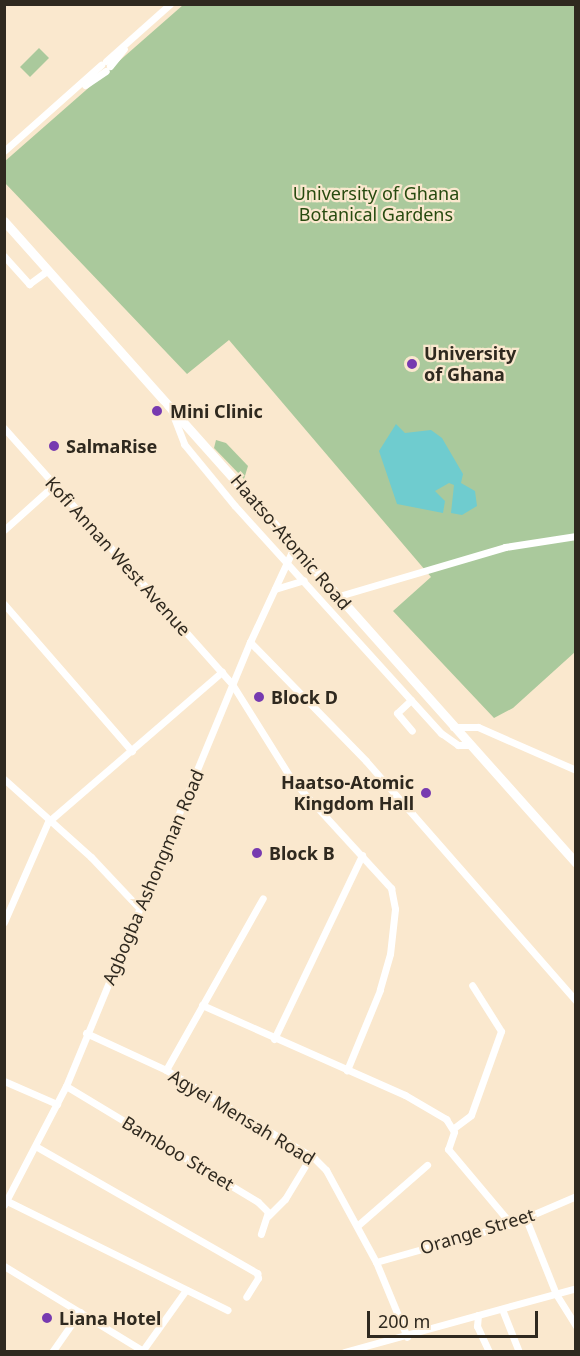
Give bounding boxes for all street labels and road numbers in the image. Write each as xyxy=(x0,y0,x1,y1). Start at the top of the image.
street label: Haatso-Atomic Road xyxy=(226,470,356,614)
street label: Kofi Annan West Avenue xyxy=(41,472,195,640)
street label: Agbogba Ashongman Road xyxy=(98,766,208,988)
street label: Agyei Mensah Road xyxy=(165,1065,319,1169)
street label: Bamboo Street xyxy=(118,1111,238,1195)
street label: Orange Street xyxy=(417,1203,537,1259)

